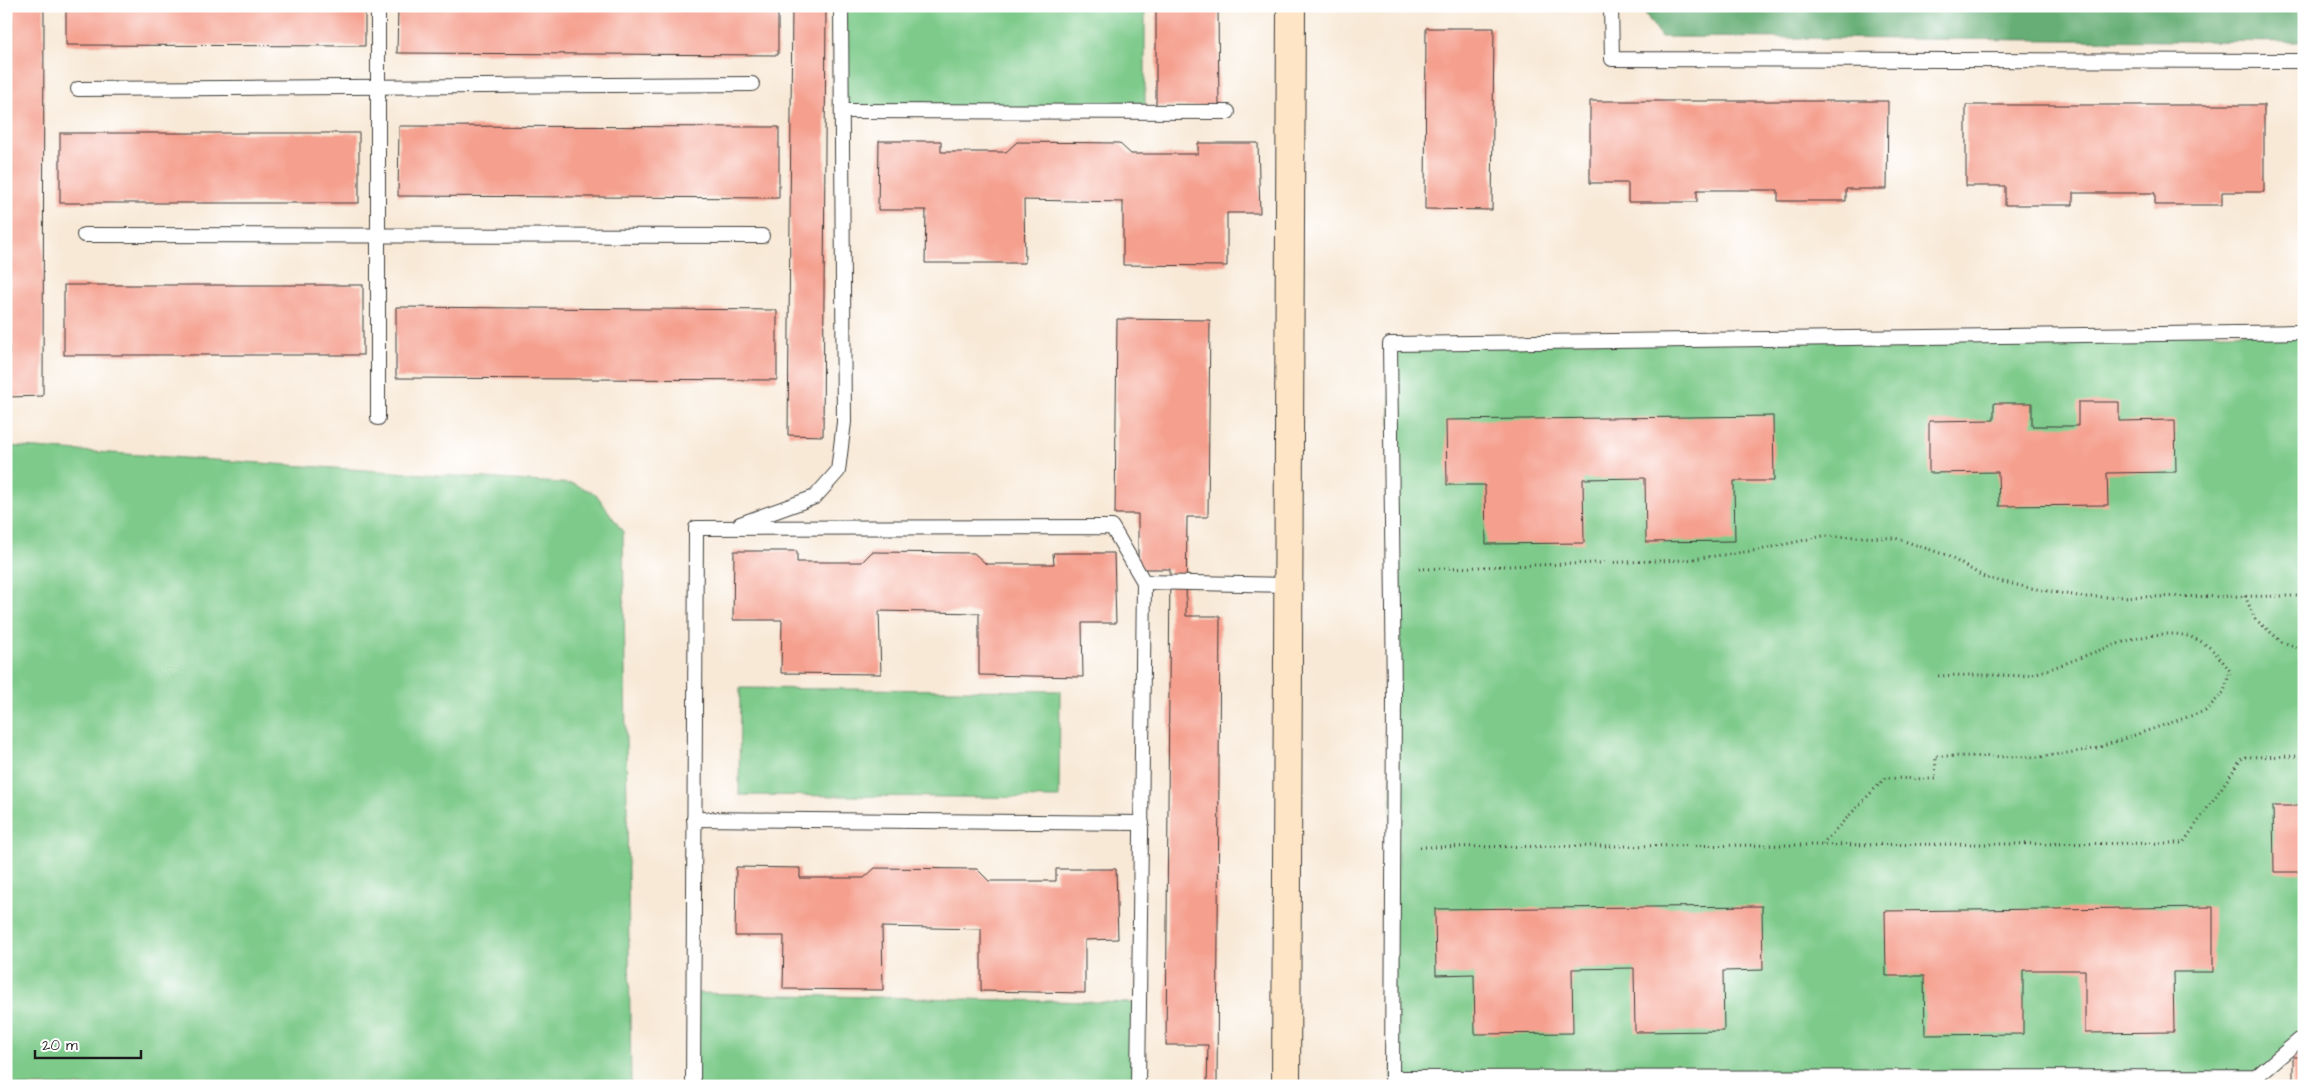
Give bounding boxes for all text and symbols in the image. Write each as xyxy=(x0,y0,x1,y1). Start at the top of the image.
scale bar xyxy=(35,1027,141,1059)
text: 20 m xyxy=(42,1035,78,1056)

